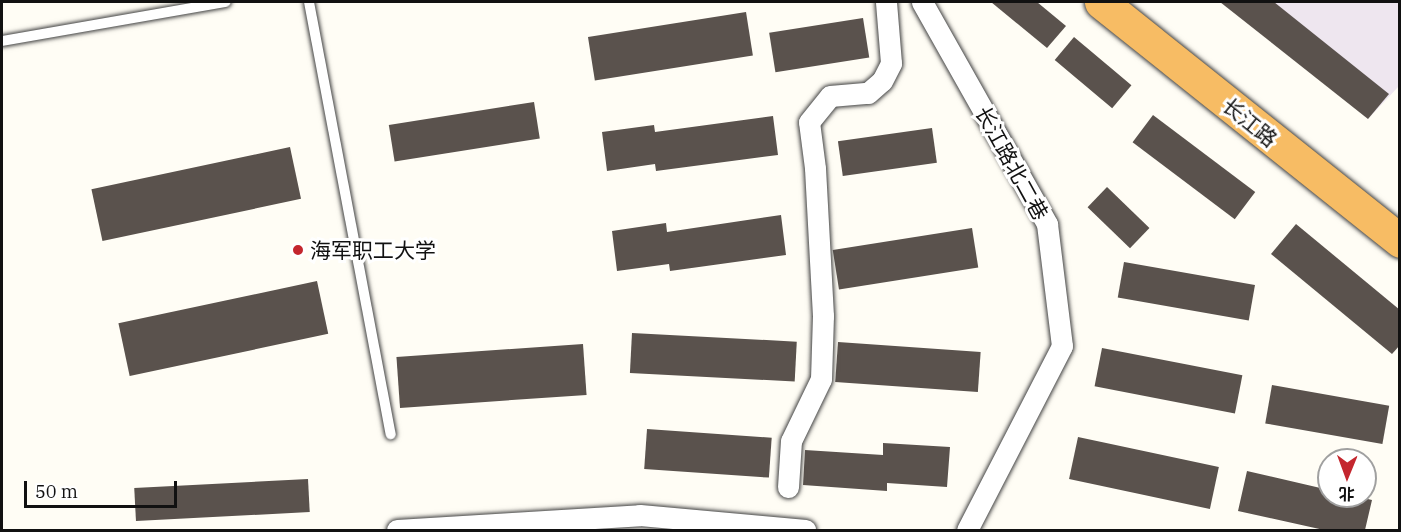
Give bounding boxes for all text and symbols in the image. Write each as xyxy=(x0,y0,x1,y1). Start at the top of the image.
street label: 长江路 xyxy=(1218,92,1282,152)
street label: 长江路北二巷 xyxy=(970,102,1054,224)
place label: 海军职工大学 xyxy=(310,237,436,263)
marker: 海军职工大学 xyxy=(291,243,305,257)
north arrow xyxy=(1317,448,1377,508)
scale bar xyxy=(27,469,180,507)
text: 50 m xyxy=(35,480,78,503)
text: 北 xyxy=(1339,484,1355,504)

